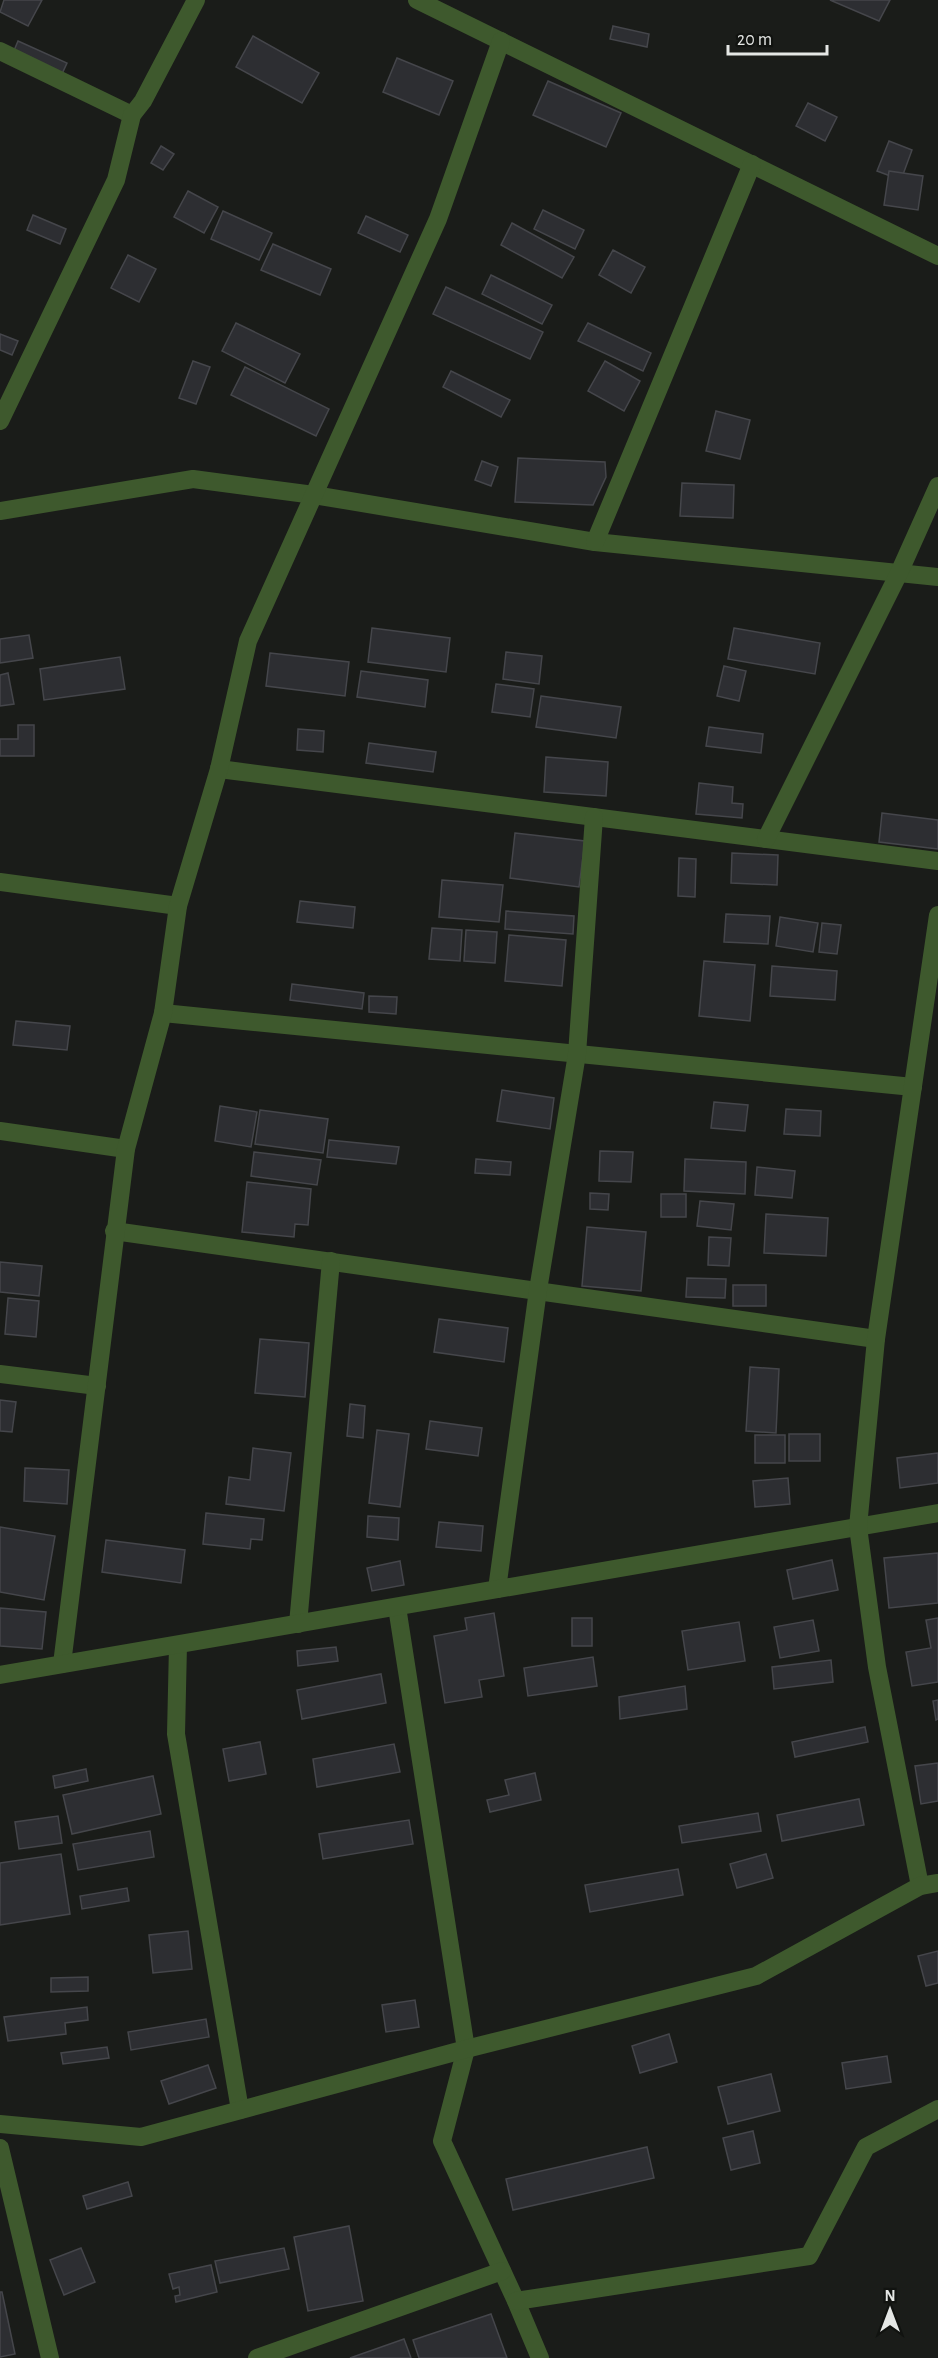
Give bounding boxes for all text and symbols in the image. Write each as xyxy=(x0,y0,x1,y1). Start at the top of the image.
scale bar xyxy=(728,18,827,56)
text: 20 m xyxy=(737,31,772,49)
north arrow xyxy=(860,2280,920,2340)
text: N xyxy=(884,2288,896,2304)

